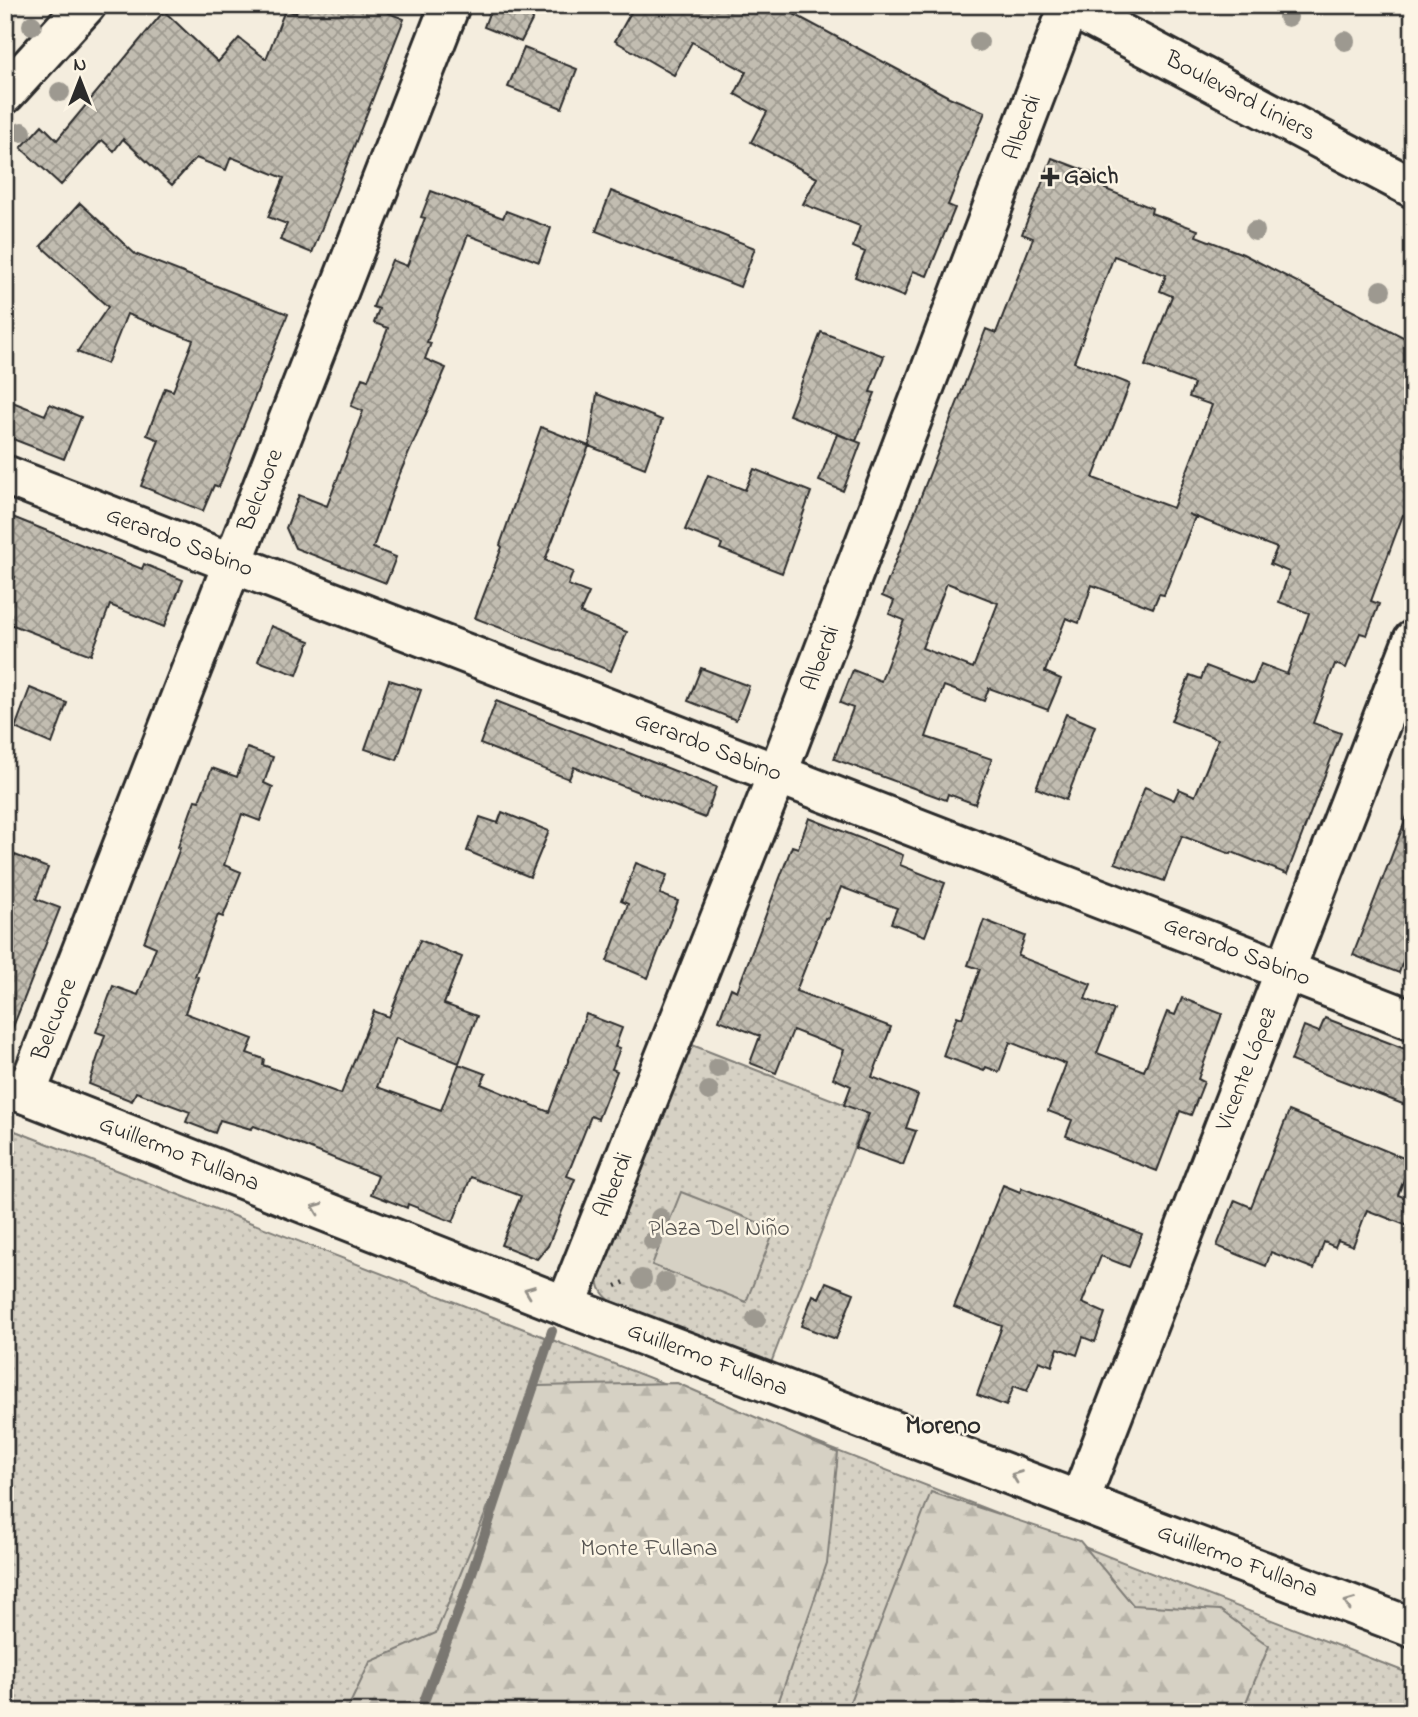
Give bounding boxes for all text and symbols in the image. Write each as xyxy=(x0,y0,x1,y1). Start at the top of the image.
street label: Boulevard Liniers xyxy=(1158,42,1322,151)
north arrow xyxy=(46,46,116,116)
text: N xyxy=(74,52,87,79)
street label: Alberdi xyxy=(995,90,1051,165)
place label: Gaich xyxy=(1064,160,1118,195)
marker: Gaich xyxy=(1042,169,1058,185)
street label: Belcuore xyxy=(229,444,293,537)
street label: Gerardo Sabino xyxy=(101,498,258,587)
street label: Alberdi xyxy=(793,621,850,696)
street label: Gerardo Sabino xyxy=(629,703,787,792)
street label: Gerardo Sabino xyxy=(1158,907,1316,996)
street label: Belcuore xyxy=(23,973,87,1067)
street label: Vicente López xyxy=(1207,1001,1287,1137)
street label: Guillermo Fullana xyxy=(94,1107,265,1202)
street label: Alberdi xyxy=(585,1147,643,1223)
one-way arrow xyxy=(311,1202,323,1216)
park label: Plaza Del Niño xyxy=(648,1212,790,1247)
one-way arrow xyxy=(523,1285,535,1299)
street label: Guillermo Fullana xyxy=(622,1313,793,1406)
district label: Moreno xyxy=(905,1408,981,1446)
one-way arrow xyxy=(1011,1470,1023,1484)
street label: Guillermo Fullana xyxy=(1152,1515,1323,1608)
park label: Monte Fullana xyxy=(580,1532,718,1567)
one-way arrow xyxy=(1344,1598,1356,1612)

